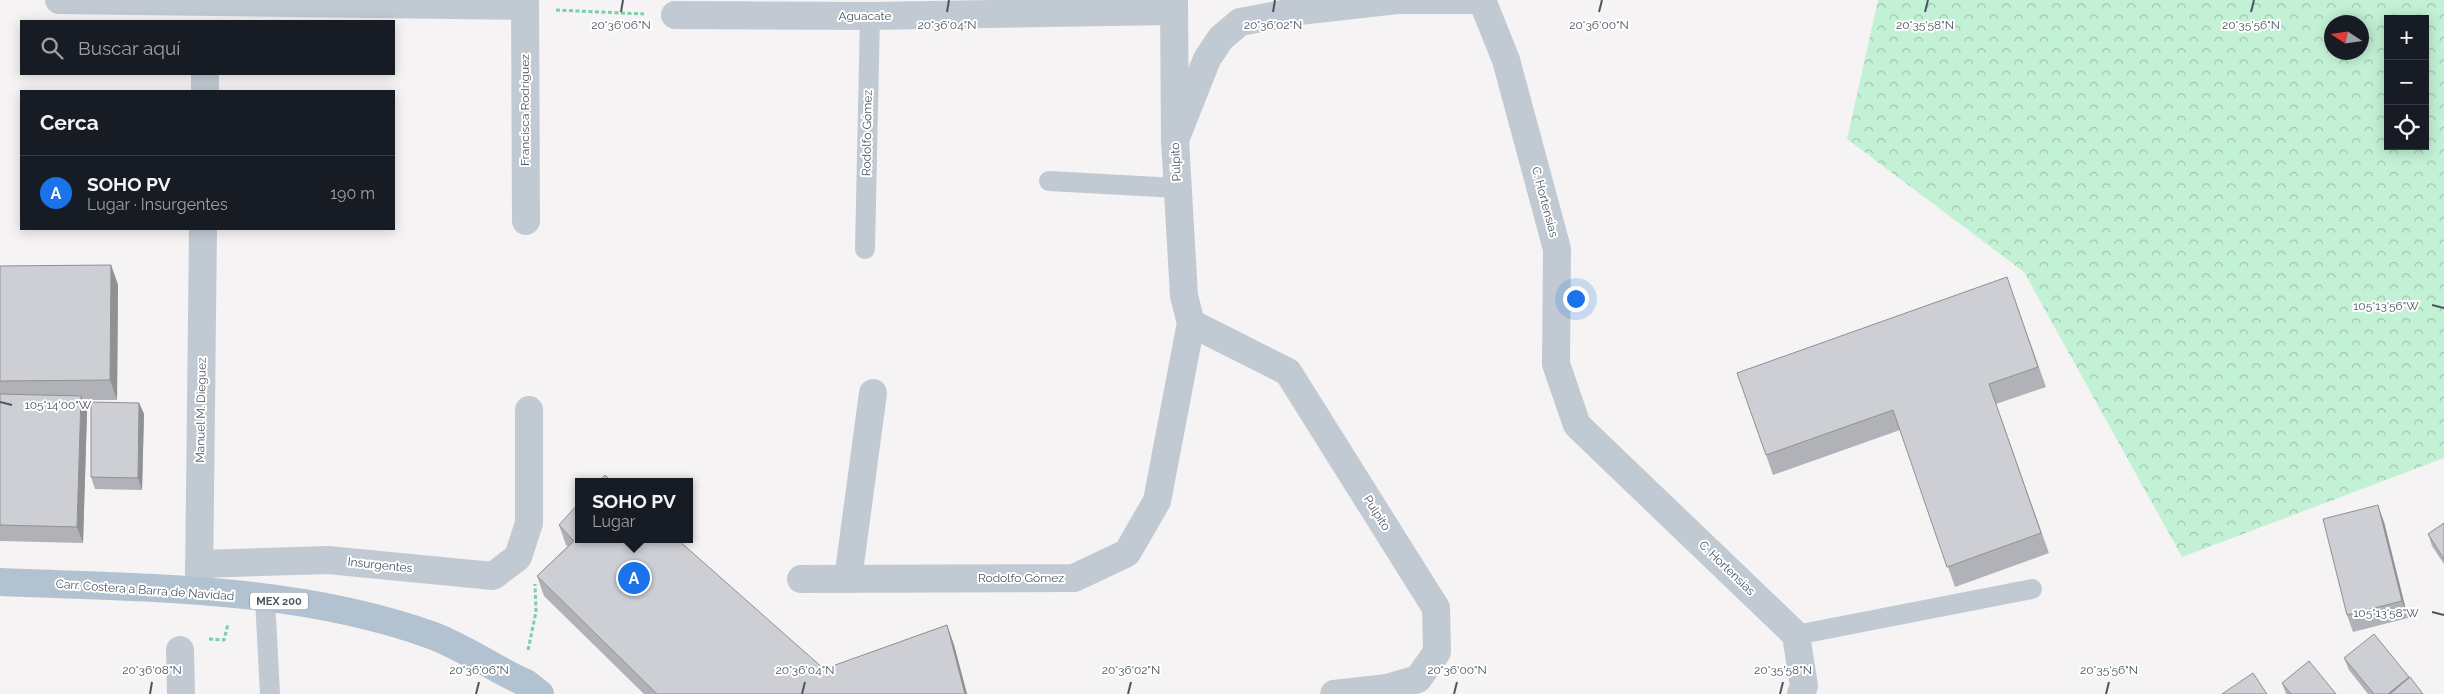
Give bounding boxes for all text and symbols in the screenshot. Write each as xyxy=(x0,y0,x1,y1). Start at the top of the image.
street label: Aguacate xyxy=(838,9,892,23)
north arrow xyxy=(2324,15,2369,60)
map controls xyxy=(2384,15,2429,150)
button: + xyxy=(2384,15,2429,60)
text: 20°36'06"N xyxy=(591,18,651,32)
text: 20°36'04"N xyxy=(918,18,976,32)
text: 20°36'02"N xyxy=(1244,18,1302,32)
text: 20°36'00"N xyxy=(1569,18,1629,32)
text: 20°35'58"N xyxy=(1896,18,1954,32)
text: 20°35'56"N xyxy=(2222,18,2280,32)
search box xyxy=(20,20,395,75)
icon: search xyxy=(38,34,66,62)
text: Buscar aquí xyxy=(78,37,180,59)
street label: Francisca Rodríguez xyxy=(518,54,532,166)
button: − xyxy=(2384,60,2429,105)
street label: Rodolfo Gómez xyxy=(859,90,875,176)
button: locate xyxy=(2384,105,2429,150)
text: Cerca xyxy=(40,110,99,135)
street label: Púlpito xyxy=(1168,142,1184,182)
street label: C. Hortensias xyxy=(1529,165,1561,239)
text: SOHO PV xyxy=(87,173,171,195)
text: A xyxy=(51,184,61,203)
text: 190 m xyxy=(330,184,375,203)
text: Lugar · Insurgentes xyxy=(87,195,228,214)
your location xyxy=(1563,286,1589,312)
text: 105°13'56"W xyxy=(2353,299,2419,313)
street label: Manuel M. Dieguez xyxy=(193,357,209,463)
text: 105°14'00"W xyxy=(25,398,92,412)
popup xyxy=(575,478,693,543)
text: SOHO PV xyxy=(592,490,676,512)
street label: Pulpito xyxy=(1361,493,1393,533)
text: Lugar xyxy=(592,512,635,531)
street label: C. Hortensias xyxy=(1696,538,1758,598)
street label: Insurgentes xyxy=(347,555,413,575)
pin: A xyxy=(618,559,650,597)
street label: Rodolfo Gómez xyxy=(978,571,1064,585)
street label: Carr. Costera a Barra de Navidad xyxy=(55,577,235,603)
road number: MEX 200 xyxy=(250,592,308,610)
text: 105°13'58"W xyxy=(2353,606,2419,620)
text: 20°36'08"N xyxy=(122,663,182,677)
text: 20°36'06"N xyxy=(449,663,509,677)
text: 20°36'04"N xyxy=(776,663,834,677)
text: 20°36'02"N xyxy=(1102,663,1160,677)
text: 20°36'00"N xyxy=(1427,663,1487,677)
text: 20°35'58"N xyxy=(1754,663,1812,677)
text: 20°35'56"N xyxy=(2080,663,2138,677)

